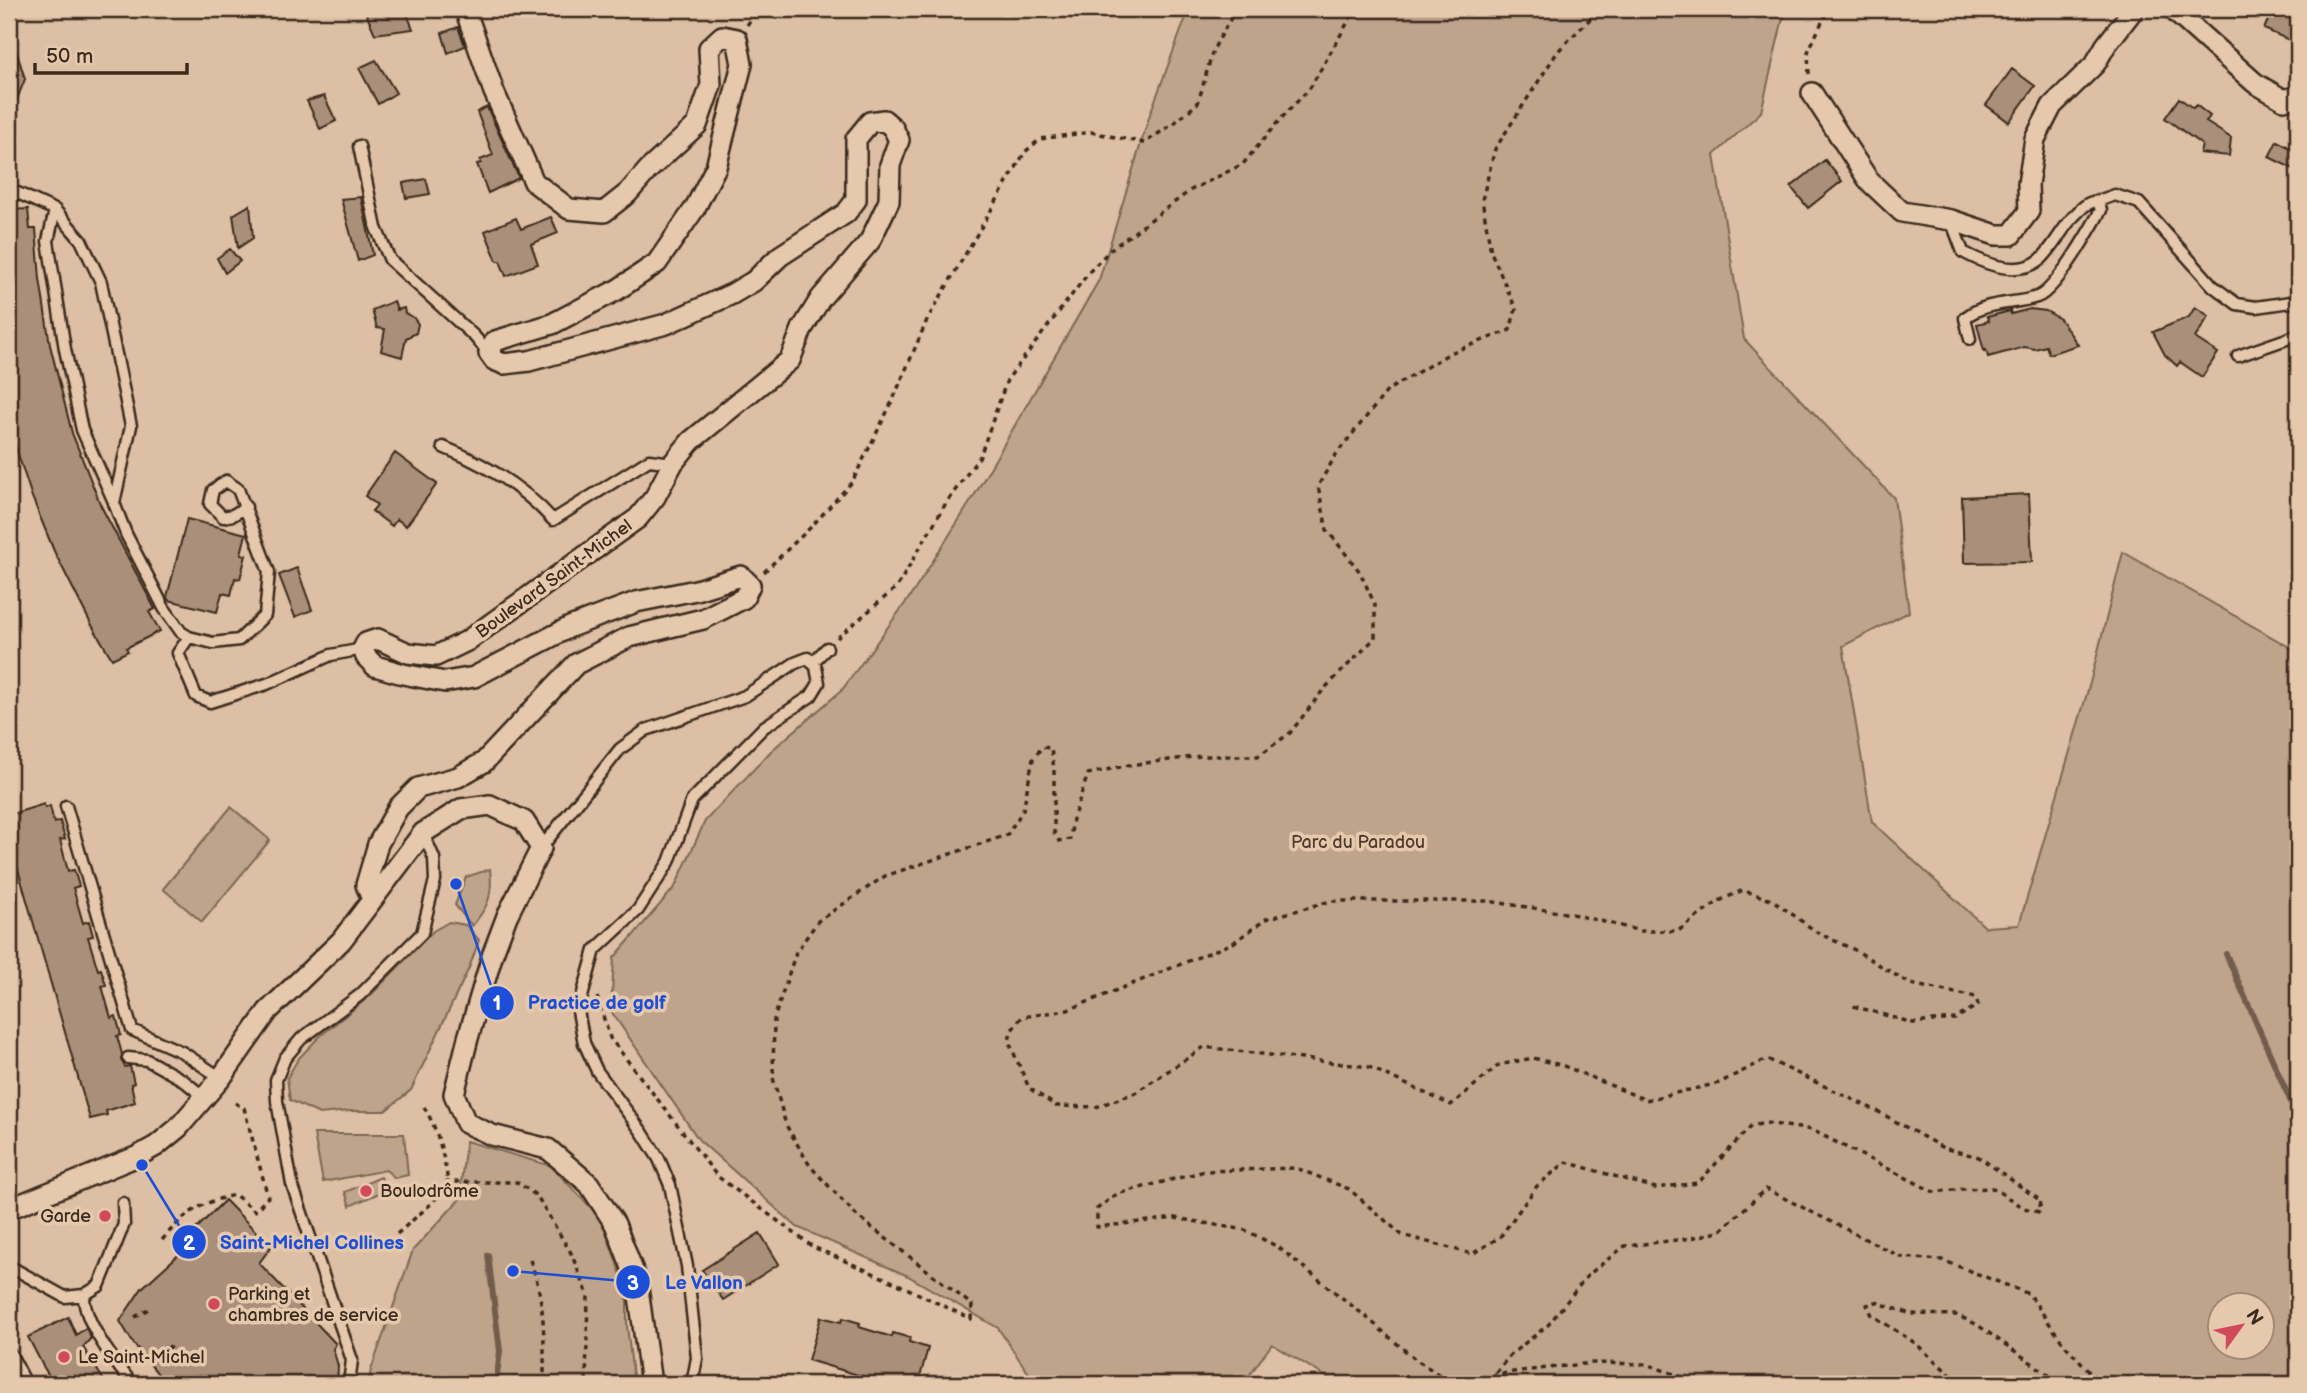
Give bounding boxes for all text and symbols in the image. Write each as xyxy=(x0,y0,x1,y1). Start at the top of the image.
scale bar xyxy=(35,32,187,76)
text: 50 m xyxy=(46,44,93,69)
street label: Boulevard Saint-Michel xyxy=(472,515,636,643)
park label: Parc du Paradou xyxy=(1291,832,1425,853)
callout: Practice de golf xyxy=(479,983,681,1023)
text: 1 xyxy=(493,991,501,1016)
text: Practice de golf xyxy=(528,992,667,1015)
place label: Boulodrôme xyxy=(380,1181,479,1202)
marker: Boulodrôme xyxy=(358,1183,374,1199)
place label: Garde xyxy=(40,1206,91,1227)
marker: Garde xyxy=(97,1208,113,1224)
callout: Saint-Michel Collines xyxy=(171,1222,418,1262)
text: 2 xyxy=(183,1231,196,1256)
text: Saint-Michel Collines xyxy=(220,1232,404,1255)
callout: Le Vallon xyxy=(615,1262,757,1302)
text: 3 xyxy=(627,1271,639,1296)
text: Le Vallon xyxy=(665,1272,743,1295)
place label: Parking et chambres de service xyxy=(228,1284,399,1326)
north arrow xyxy=(2206,1292,2276,1362)
marker: Parking et chambres de service xyxy=(206,1296,222,1312)
text: N xyxy=(2240,1305,2268,1330)
place label: Le Saint-Michel xyxy=(78,1347,205,1368)
marker: Le Saint-Michel xyxy=(56,1349,72,1365)

